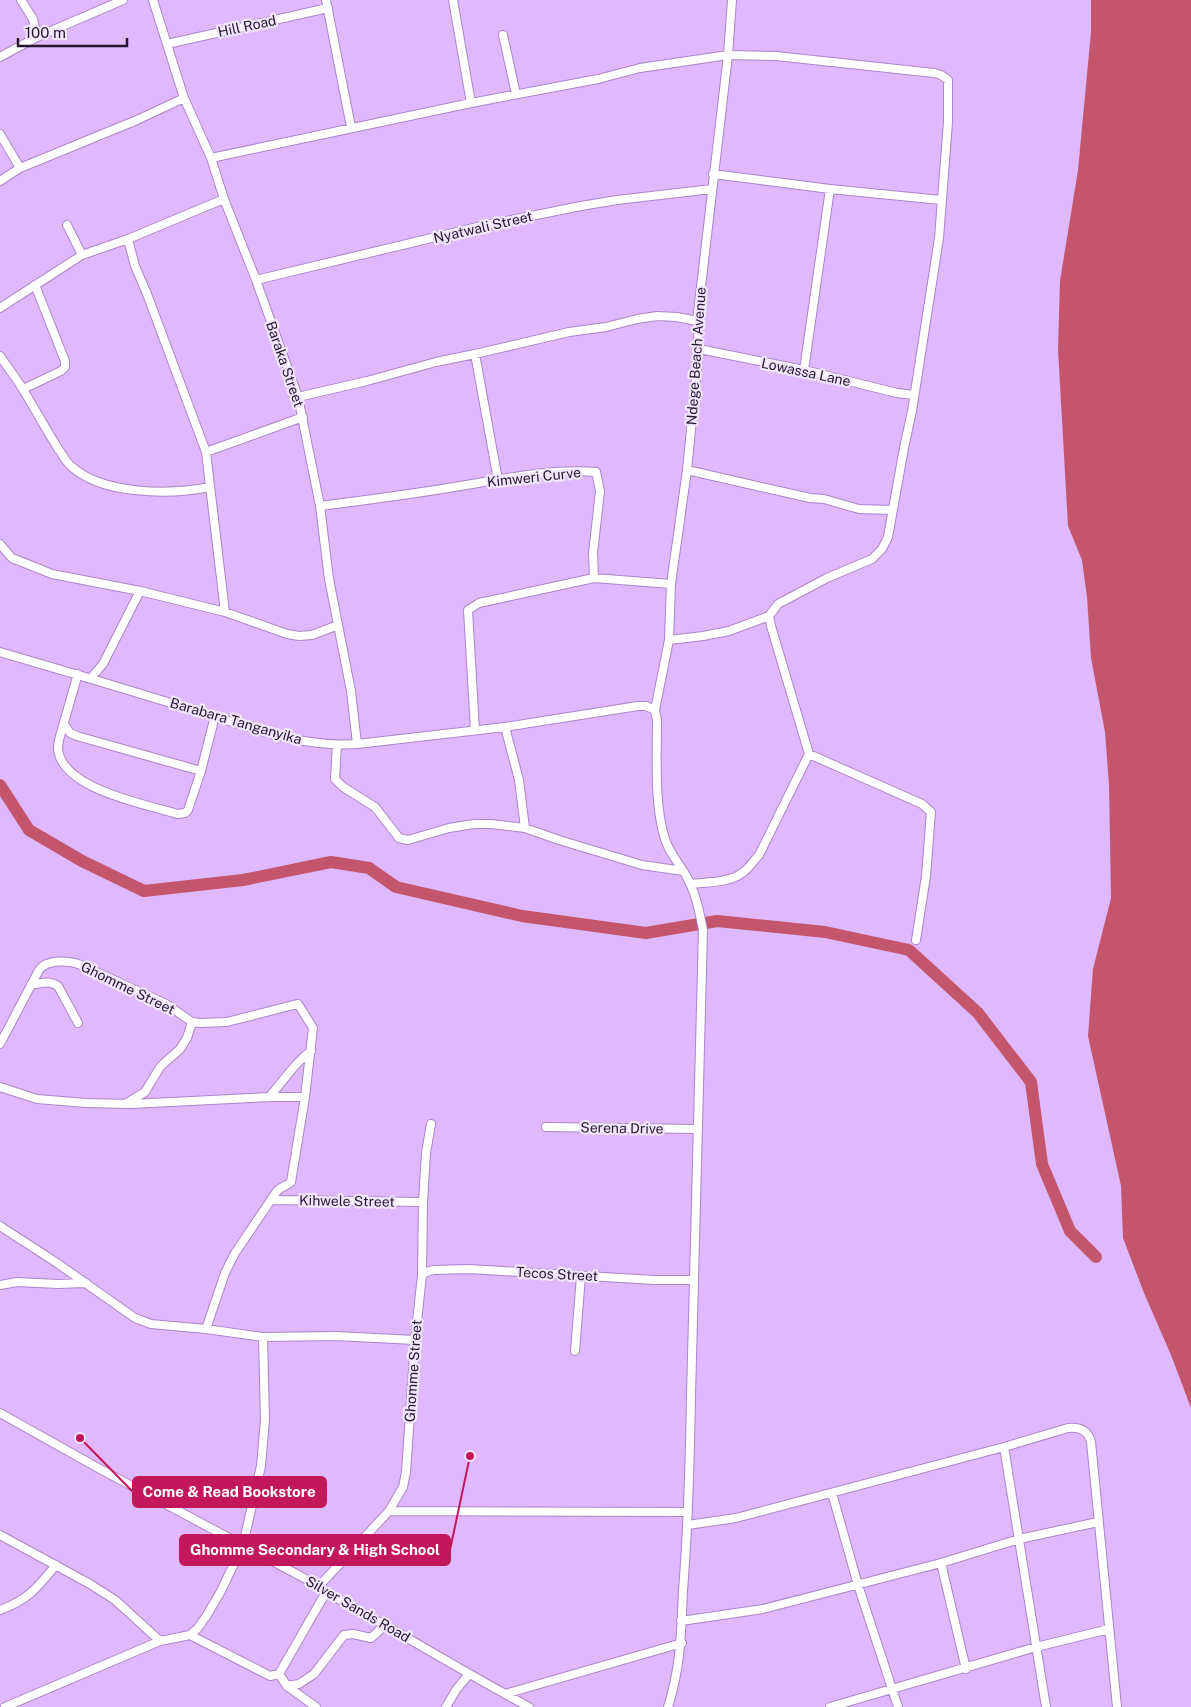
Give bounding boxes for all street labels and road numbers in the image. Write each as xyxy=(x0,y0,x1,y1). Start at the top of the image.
street label: Hill Road xyxy=(216,12,278,40)
street label: Nyatwali Street xyxy=(432,208,534,246)
street label: Ndege Beach Avenue xyxy=(683,286,709,426)
street label: Baraka Street xyxy=(263,319,307,409)
street label: Lowassa Lane xyxy=(760,355,852,389)
street label: Kimweri Curve xyxy=(486,464,582,490)
street label: Barabara Tanganyika xyxy=(168,695,304,747)
street label: Ghomme Street xyxy=(78,958,178,1018)
street label: Serena Drive xyxy=(580,1119,664,1137)
street label: Kihwele Street xyxy=(299,1192,395,1210)
street label: Tecos Street xyxy=(516,1264,598,1284)
street label: Ghomme Street xyxy=(401,1319,425,1423)
street label: Silver Sands Road xyxy=(303,1573,413,1645)

